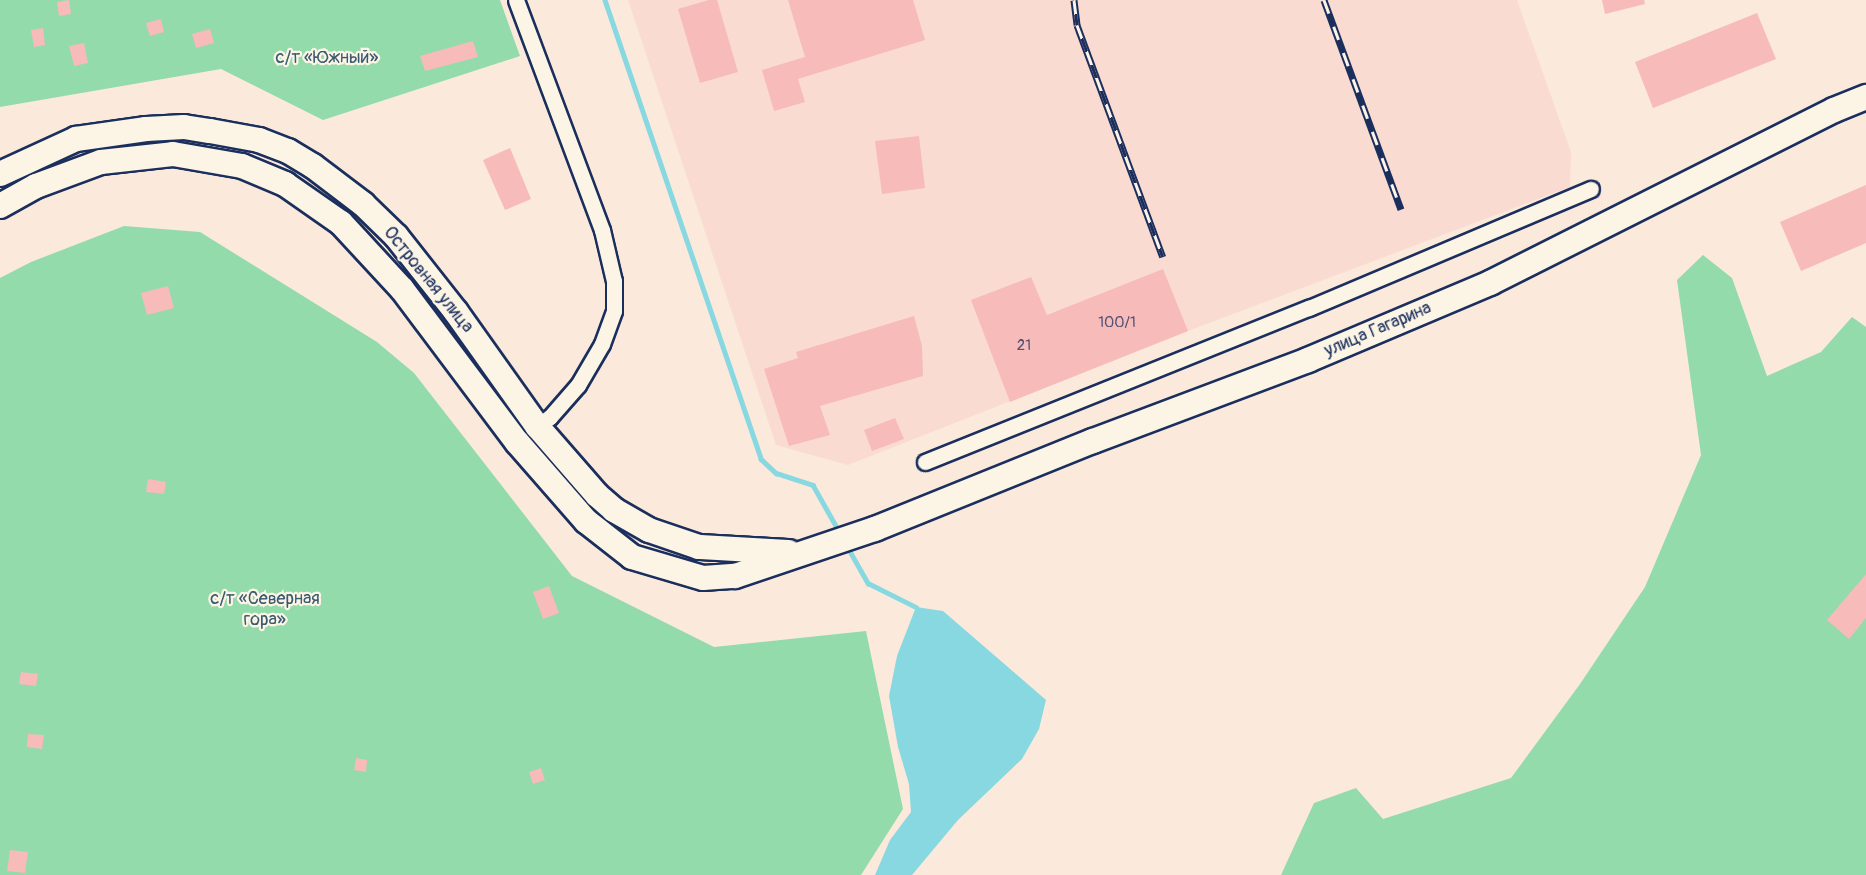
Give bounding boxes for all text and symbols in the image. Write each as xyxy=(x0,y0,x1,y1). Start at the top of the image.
park label: с/т «Южный» xyxy=(276,47,378,69)
street label: Островная улица xyxy=(378,222,478,338)
street label: улица Гагарина xyxy=(1321,298,1435,362)
house number: 100/1 xyxy=(1098,314,1136,332)
house number: 21 xyxy=(1017,337,1031,355)
park label: с/т «Северная гора» xyxy=(210,589,320,632)

